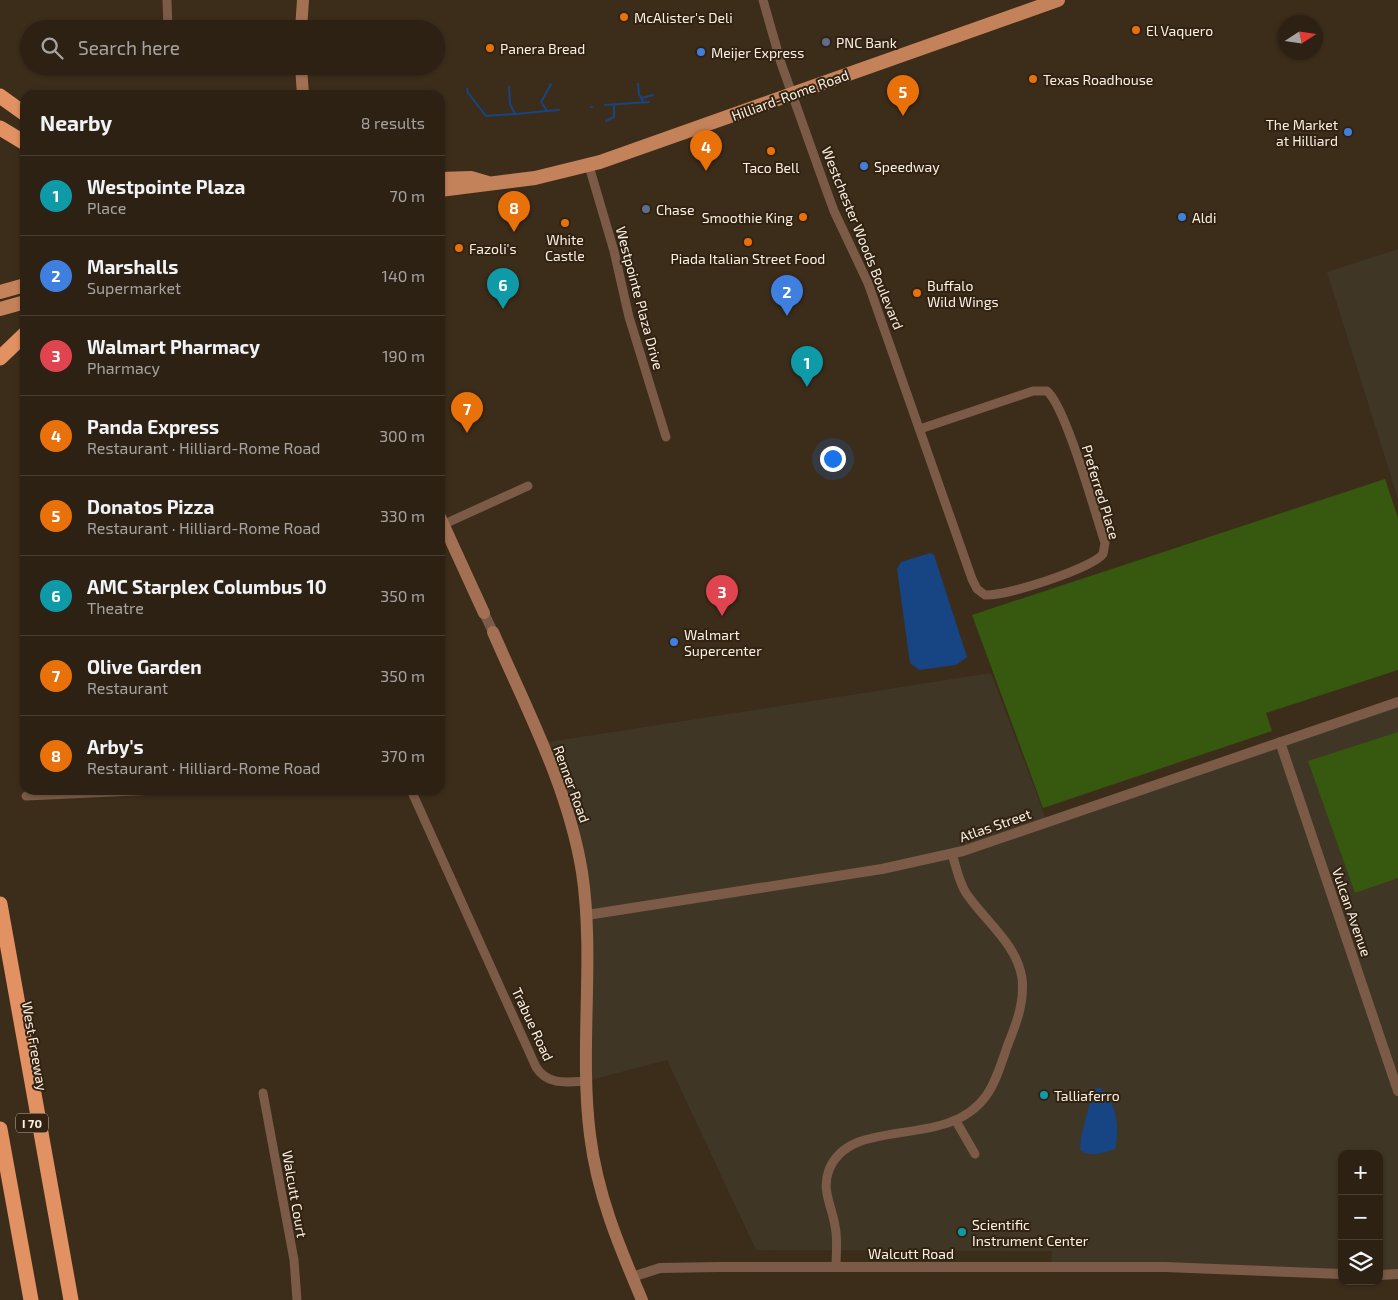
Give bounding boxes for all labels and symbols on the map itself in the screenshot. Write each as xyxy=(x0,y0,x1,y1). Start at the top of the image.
place label: McAlister's Deli xyxy=(634,9,733,26)
marker: McAlister's Deli xyxy=(618,11,630,23)
north arrow xyxy=(1278,15,1323,60)
place label: El Vaquero xyxy=(1146,22,1213,39)
marker: El Vaquero xyxy=(1130,24,1142,36)
place label: PNC Bank xyxy=(836,34,897,51)
marker: PNC Bank xyxy=(820,36,832,48)
place label: Panera Bread xyxy=(500,40,585,57)
marker: Panera Bread xyxy=(484,42,496,54)
place label: Meijer Express xyxy=(711,44,804,61)
marker: Meijer Express xyxy=(695,46,707,58)
street label: Hilliard-Rome Road xyxy=(729,66,851,124)
place label: Texas Roadhouse xyxy=(1043,71,1153,88)
marker: Texas Roadhouse xyxy=(1027,73,1039,85)
pin: 5 xyxy=(887,75,919,116)
place label: The Market at Hilliard xyxy=(1266,116,1338,149)
marker: The Market at Hilliard xyxy=(1342,126,1354,138)
pin: 4 xyxy=(690,130,722,171)
street label: Westchester Woods Boulevard xyxy=(818,144,908,332)
marker: Taco Bell xyxy=(765,145,777,157)
place label: Speedway xyxy=(874,158,940,175)
place label: Taco Bell xyxy=(743,159,800,176)
marker: Speedway xyxy=(858,160,870,172)
pin: 8 xyxy=(498,191,530,232)
place label: Chase xyxy=(656,201,694,218)
marker: Chase xyxy=(640,203,652,215)
place label: Smoothie King xyxy=(702,209,793,226)
place label: Aldi xyxy=(1192,209,1216,226)
marker: Smoothie King xyxy=(797,211,809,223)
marker: Aldi xyxy=(1176,211,1188,223)
marker: White Castle xyxy=(559,217,571,229)
street label: Westpointe Plaza Drive xyxy=(613,224,667,372)
place label: White Castle xyxy=(545,231,585,264)
marker: Piada Italian Street Food xyxy=(742,236,754,248)
place label: Fazoli's xyxy=(469,240,517,257)
marker: Fazoli's xyxy=(453,242,465,254)
place label: Piada Italian Street Food xyxy=(671,250,825,267)
pin: 6 xyxy=(487,268,519,309)
pin: 2 xyxy=(771,275,803,316)
place label: Buffalo Wild Wings xyxy=(927,277,999,310)
marker: Buffalo Wild Wings xyxy=(911,287,923,299)
pin: 1 xyxy=(791,346,823,387)
pin: 7 xyxy=(451,392,483,433)
street label: Preferred Place xyxy=(1079,443,1123,541)
your location xyxy=(820,446,846,472)
pin: 3 xyxy=(706,575,738,616)
place label: Walmart Supercenter xyxy=(684,626,762,659)
marker: Walmart Supercenter xyxy=(668,636,680,648)
street label: Renner Road xyxy=(550,743,594,825)
street label: Atlas Street xyxy=(957,805,1033,845)
street label: Vulcan Avenue xyxy=(1329,865,1375,959)
street label: Trabue Road xyxy=(509,985,557,1063)
street label: West Freeway xyxy=(19,1000,51,1093)
place label: Talliaferro xyxy=(1054,1087,1120,1104)
marker: Talliaferro xyxy=(1038,1089,1050,1101)
road number: I 70 xyxy=(16,1114,48,1132)
street label: Walcutt Court xyxy=(279,1149,311,1239)
place label: Scientific Instrument Center xyxy=(972,1216,1089,1249)
marker: Scientific Instrument Center xyxy=(956,1226,968,1238)
street label: Walcutt Road xyxy=(868,1245,954,1262)

